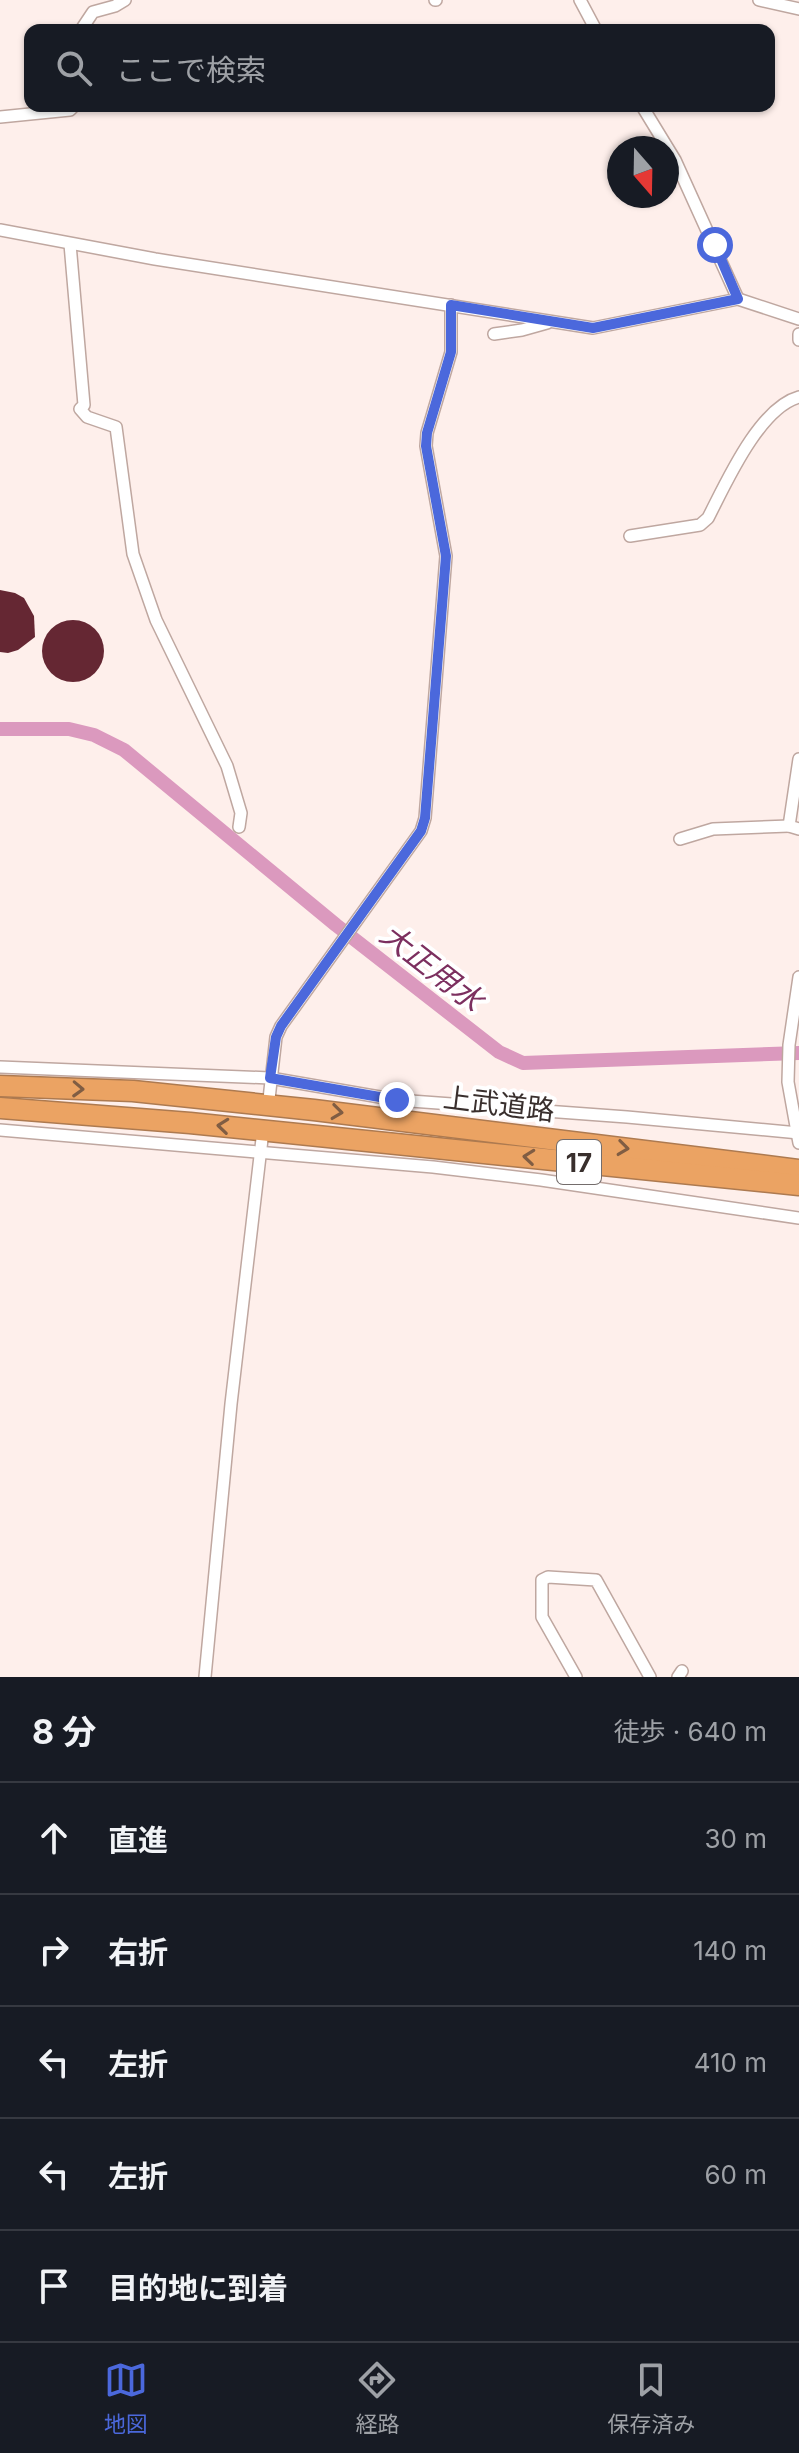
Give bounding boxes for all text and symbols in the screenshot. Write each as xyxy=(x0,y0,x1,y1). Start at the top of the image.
search box xyxy=(24,24,775,112)
icon: search xyxy=(52,46,96,90)
text: ここで検索 xyxy=(116,52,266,88)
north arrow xyxy=(607,136,679,208)
route start xyxy=(697,227,733,263)
water label: 大正用水 xyxy=(374,916,493,1020)
one-way arrow xyxy=(72,1080,85,1097)
street label: 上武道路 xyxy=(441,1080,557,1128)
route end xyxy=(379,1082,415,1118)
one-way arrow xyxy=(331,1104,344,1121)
one-way arrow xyxy=(217,1118,230,1135)
one-way arrow xyxy=(616,1139,629,1156)
road number: 17 xyxy=(557,1140,601,1184)
one-way arrow xyxy=(522,1148,535,1165)
text: 8 分 xyxy=(32,1711,96,1752)
text: 徒歩 · 640 m xyxy=(613,1716,767,1747)
icon: ahead xyxy=(32,1816,76,1860)
text: 直進 xyxy=(108,1822,168,1858)
text: 30 m xyxy=(704,1823,767,1854)
icon: right xyxy=(32,1928,76,1972)
text: 右折 xyxy=(108,1934,168,1970)
text: 140 m xyxy=(693,1935,767,1966)
icon: left xyxy=(32,2040,76,2084)
text: 左折 xyxy=(108,2046,168,2082)
text: 410 m xyxy=(694,2047,767,2078)
icon: left xyxy=(32,2152,76,2196)
text: 左折 xyxy=(108,2158,168,2194)
text: 60 m xyxy=(704,2159,767,2190)
icon: arrive xyxy=(32,2264,76,2308)
text: 目的地に到着 xyxy=(108,2270,288,2306)
tab: 地図 xyxy=(104,2358,148,2438)
tab: 経路 xyxy=(355,2358,399,2438)
tab: 保存済み xyxy=(607,2358,695,2438)

